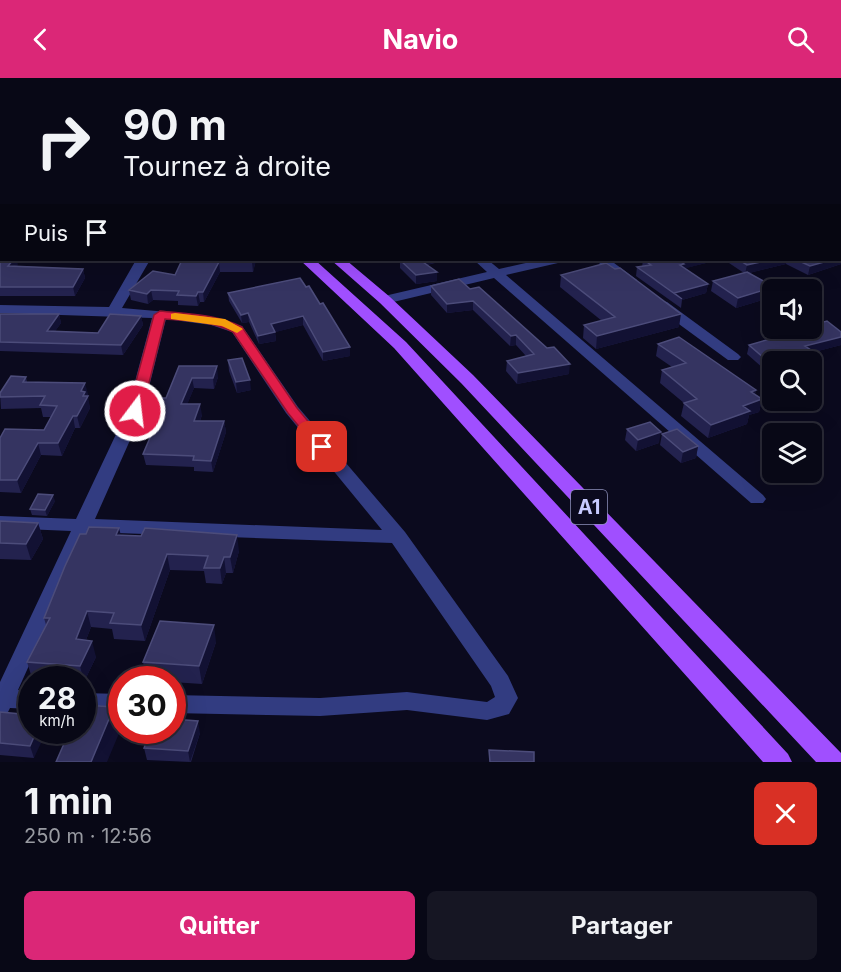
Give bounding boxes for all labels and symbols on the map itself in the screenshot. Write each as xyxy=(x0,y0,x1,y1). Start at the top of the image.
position arrow xyxy=(103,379,167,443)
pin xyxy=(296,421,347,472)
road number: A1 xyxy=(571,490,607,524)
speed limit sign: 30 xyxy=(108,666,186,744)

